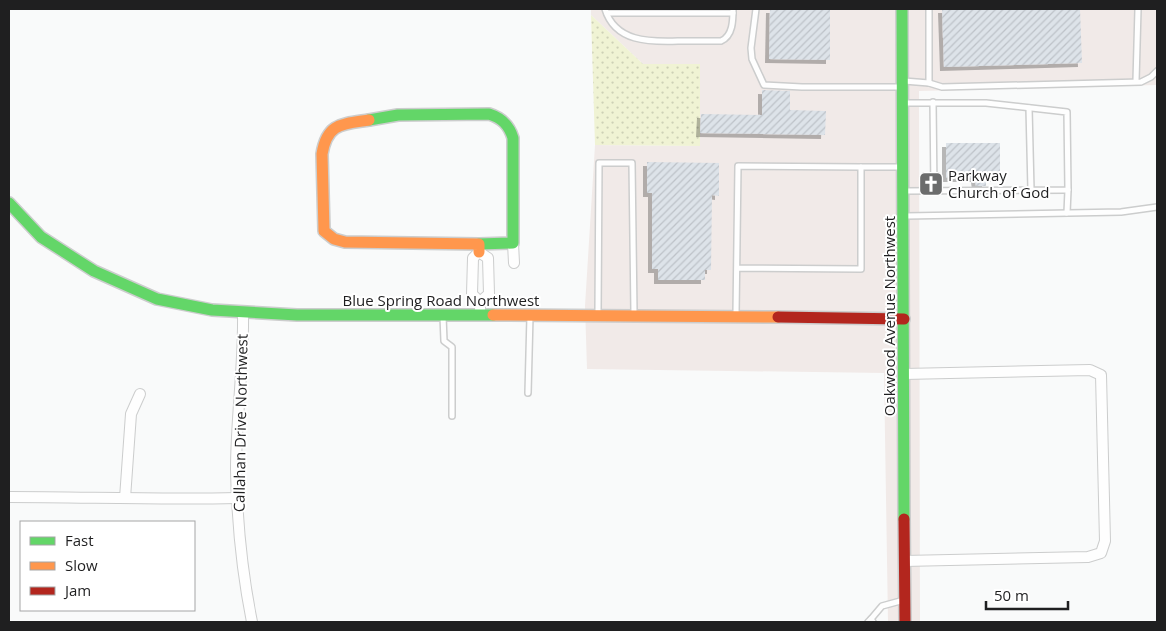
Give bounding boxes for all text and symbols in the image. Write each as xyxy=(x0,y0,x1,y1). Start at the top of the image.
place label: Parkway Church of God xyxy=(948,165,1049,202)
church icon: Parkway Church of God xyxy=(918,171,944,197)
street label: Oakwood Avenue Northwest xyxy=(879,216,899,416)
street label: Blue Spring Road Northwest xyxy=(343,290,539,310)
street label: Callahan Drive Northwest xyxy=(228,334,252,512)
legend xyxy=(20,521,195,611)
text: Fast xyxy=(65,530,94,550)
text: Slow xyxy=(65,555,98,575)
scale bar xyxy=(986,578,1068,610)
text: Jam xyxy=(63,580,91,600)
text: 50 m xyxy=(994,585,1029,605)

